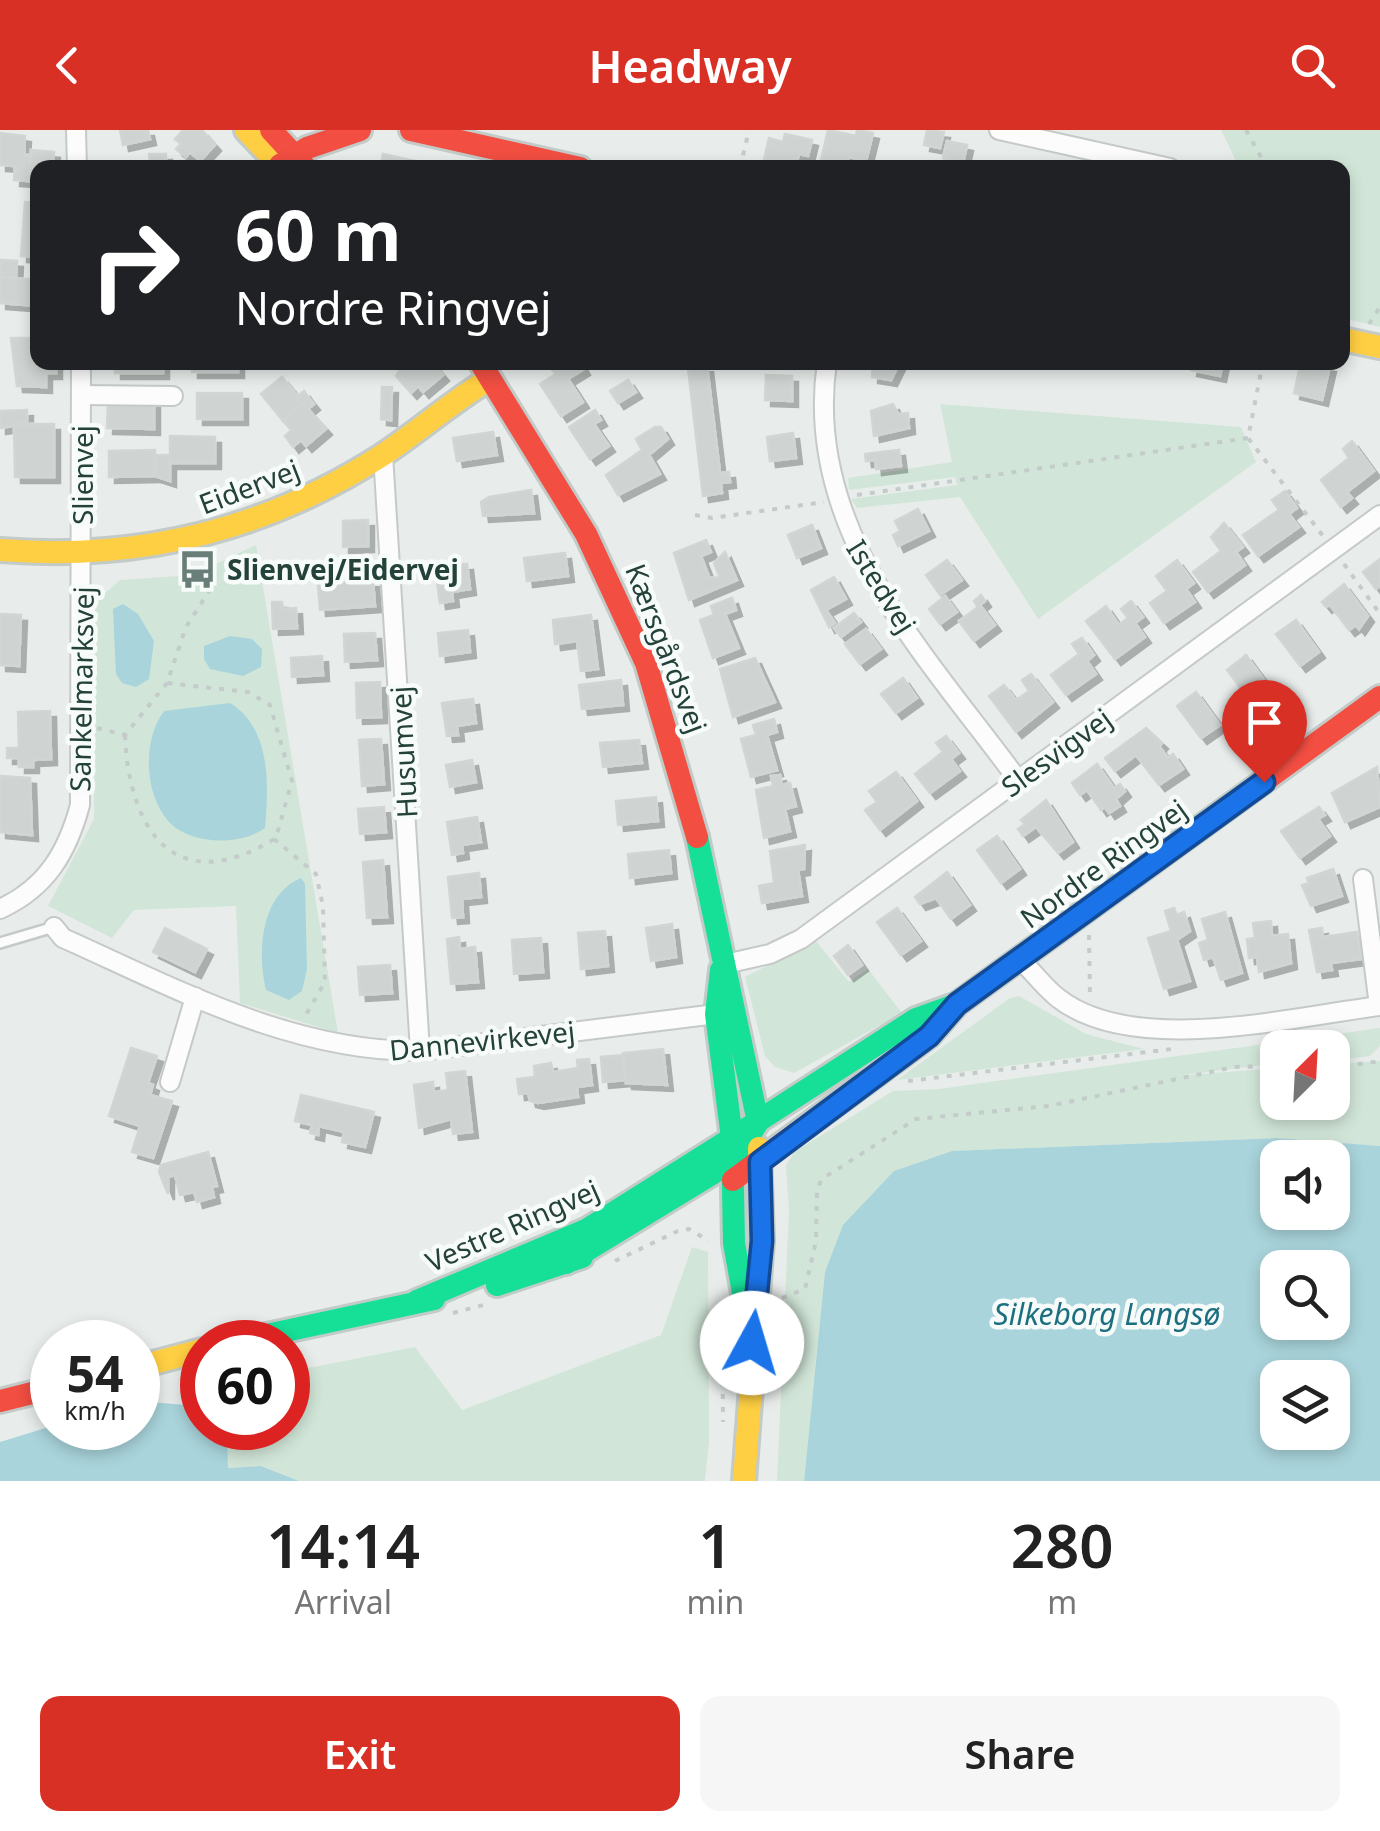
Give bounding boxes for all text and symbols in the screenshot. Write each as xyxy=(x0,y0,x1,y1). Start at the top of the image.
text: Headway xyxy=(588,35,792,96)
icon: back xyxy=(40,38,95,93)
icon: search xyxy=(1285,38,1340,93)
text: 60 m xyxy=(235,186,402,282)
icon: right xyxy=(70,200,200,330)
text: Nordre Ringvej xyxy=(235,277,552,338)
street label: Slienvej xyxy=(63,425,101,525)
street label: Eidervej xyxy=(193,450,305,522)
street label: Istedvej xyxy=(839,532,925,640)
bus stop icon: Slienvej/Eidervej xyxy=(176,548,218,590)
place label: Slienvej/Eidervej xyxy=(227,550,459,588)
street label: Kærsgårdsvej xyxy=(617,558,717,738)
street label: Sankelmarksvej xyxy=(60,586,102,792)
pin xyxy=(1222,680,1307,783)
street label: Husumvej xyxy=(381,685,425,819)
icon: arrive xyxy=(1237,695,1292,750)
street label: Slesvigvej xyxy=(993,699,1119,805)
street label: Nordre Ringvej xyxy=(1012,790,1194,936)
street label: Dannevirkevej xyxy=(387,1011,577,1069)
north arrow xyxy=(1260,1030,1350,1120)
map controls xyxy=(1260,1030,1350,1450)
button: sound xyxy=(1260,1140,1350,1230)
street label: Vestre Ringvej xyxy=(419,1170,605,1280)
button: search xyxy=(1260,1250,1350,1340)
position arrow xyxy=(700,1291,804,1395)
water label: Silkeborg Langsø xyxy=(994,1293,1221,1334)
speed limit sign: 60 xyxy=(180,1320,310,1450)
text: 54 xyxy=(66,1339,124,1407)
button: layers xyxy=(1260,1360,1350,1450)
text: km/h xyxy=(64,1393,126,1427)
text: 14:14 xyxy=(266,1504,420,1586)
text: 1 xyxy=(698,1504,733,1586)
text: 280 xyxy=(1011,1504,1114,1586)
text: Arrival xyxy=(294,1580,392,1623)
text: min xyxy=(686,1580,744,1623)
text: m xyxy=(1047,1580,1077,1623)
button: Exit xyxy=(40,1696,680,1811)
button: Share xyxy=(700,1696,1340,1811)

